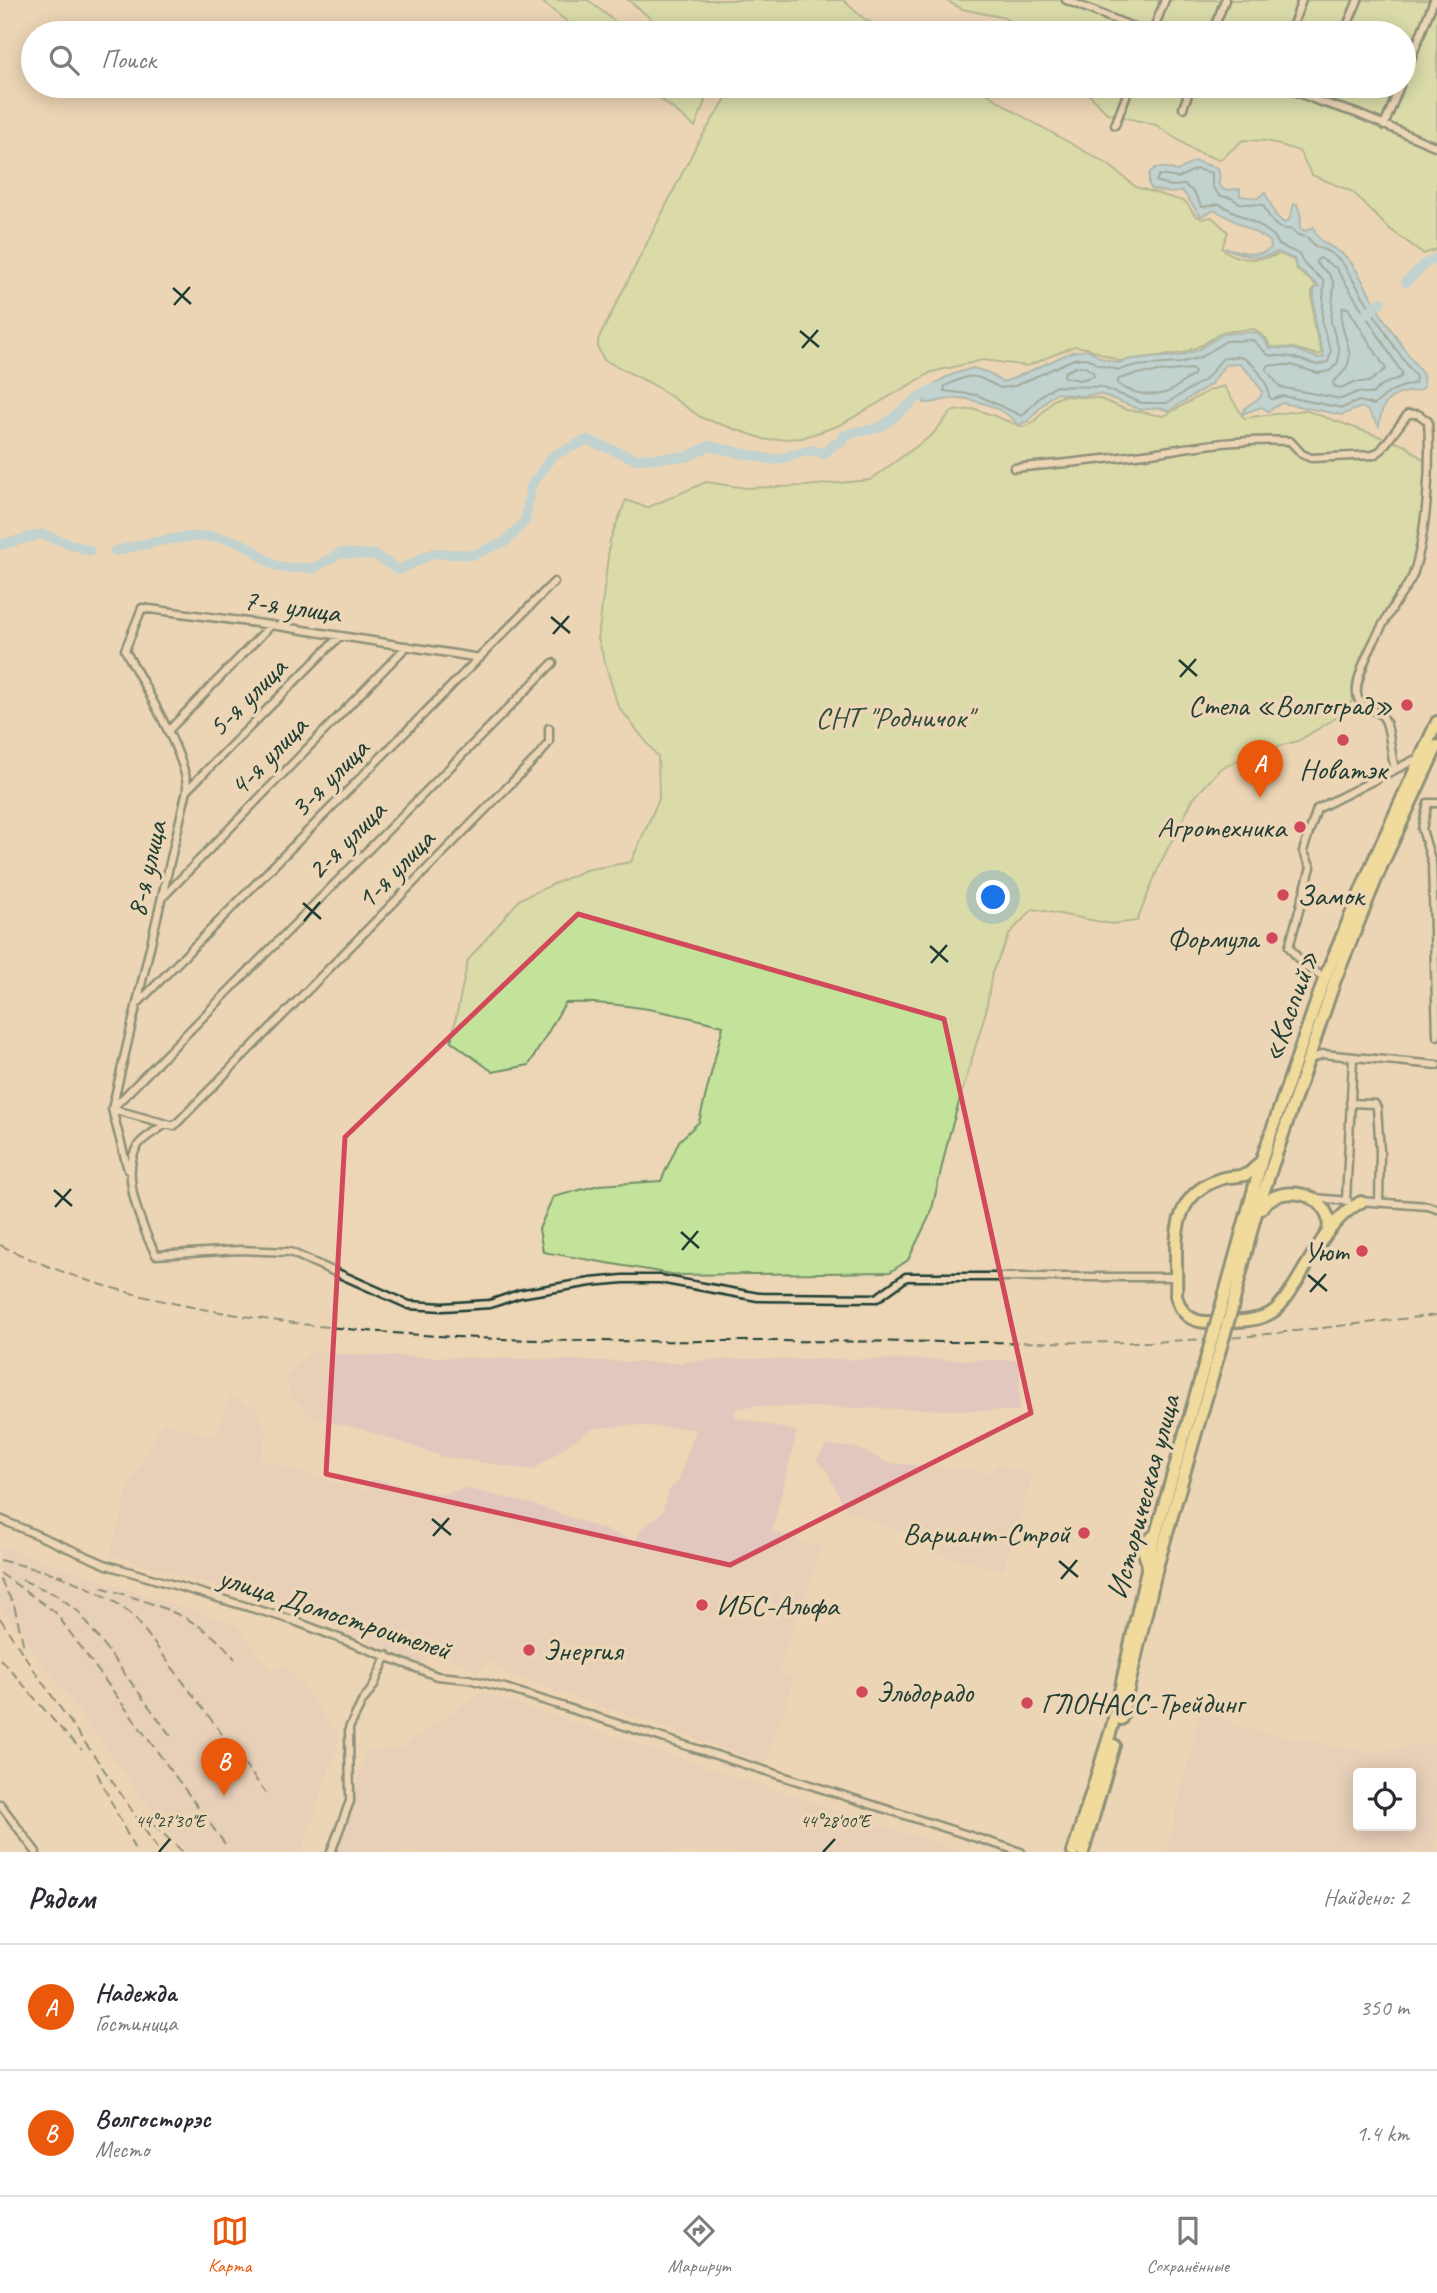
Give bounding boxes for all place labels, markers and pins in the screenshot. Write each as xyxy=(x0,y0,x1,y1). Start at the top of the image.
place label: Стела «Волгоград» xyxy=(1188,686,1393,724)
marker: Стела «Волгоград» xyxy=(1399,697,1415,713)
marker: Новатэк xyxy=(1335,732,1351,748)
pin: A xyxy=(1237,740,1283,798)
place label: Новатэк xyxy=(1299,750,1390,788)
place label: Агротехника xyxy=(1157,808,1288,846)
marker: Агротехника xyxy=(1292,819,1308,835)
place label: Замок xyxy=(1297,876,1366,914)
marker: Замок xyxy=(1275,887,1291,903)
place label: Формула xyxy=(1167,919,1261,957)
marker: Формула xyxy=(1264,930,1280,946)
place label: Уют xyxy=(1304,1232,1351,1270)
marker: Уют xyxy=(1354,1243,1370,1259)
place label: Вариант-Строй xyxy=(902,1514,1071,1552)
marker: Вариант-Строй xyxy=(1076,1525,1092,1541)
place label: ИБС-Альфа xyxy=(716,1586,841,1624)
marker: ИБС-Альфа xyxy=(694,1597,710,1613)
place label: Энергия xyxy=(543,1631,625,1669)
marker: Энергия xyxy=(521,1642,537,1658)
place label: Эльдорадо xyxy=(876,1673,975,1711)
marker: Эльдорадо xyxy=(854,1684,870,1700)
place label: ГЛОНАСС-Трейдинг xyxy=(1041,1684,1247,1722)
marker: ГЛОНАСС-Трейдинг xyxy=(1019,1695,1035,1711)
pin: B xyxy=(201,1738,247,1796)

